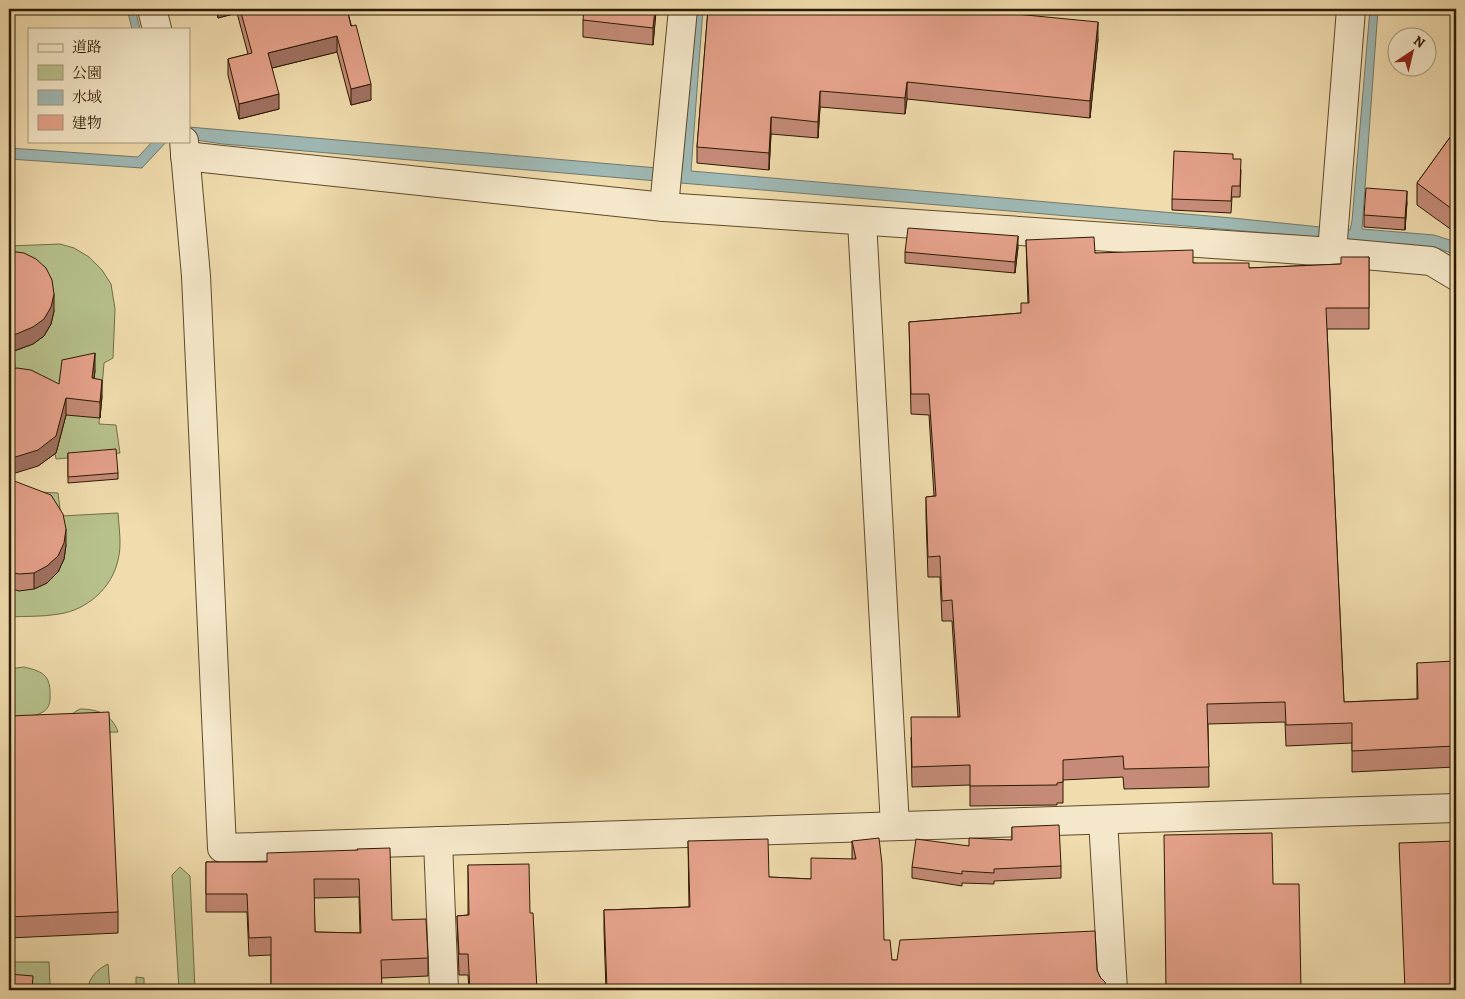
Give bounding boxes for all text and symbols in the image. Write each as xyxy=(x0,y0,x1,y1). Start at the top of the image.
legend xyxy=(28,28,190,142)
north arrow xyxy=(1388,28,1438,78)
text: N xyxy=(1410,31,1429,52)
text: 道路 xyxy=(72,37,102,57)
text: 公園 xyxy=(72,63,102,83)
text: 水域 xyxy=(72,87,102,107)
text: 建物 xyxy=(72,113,102,133)

